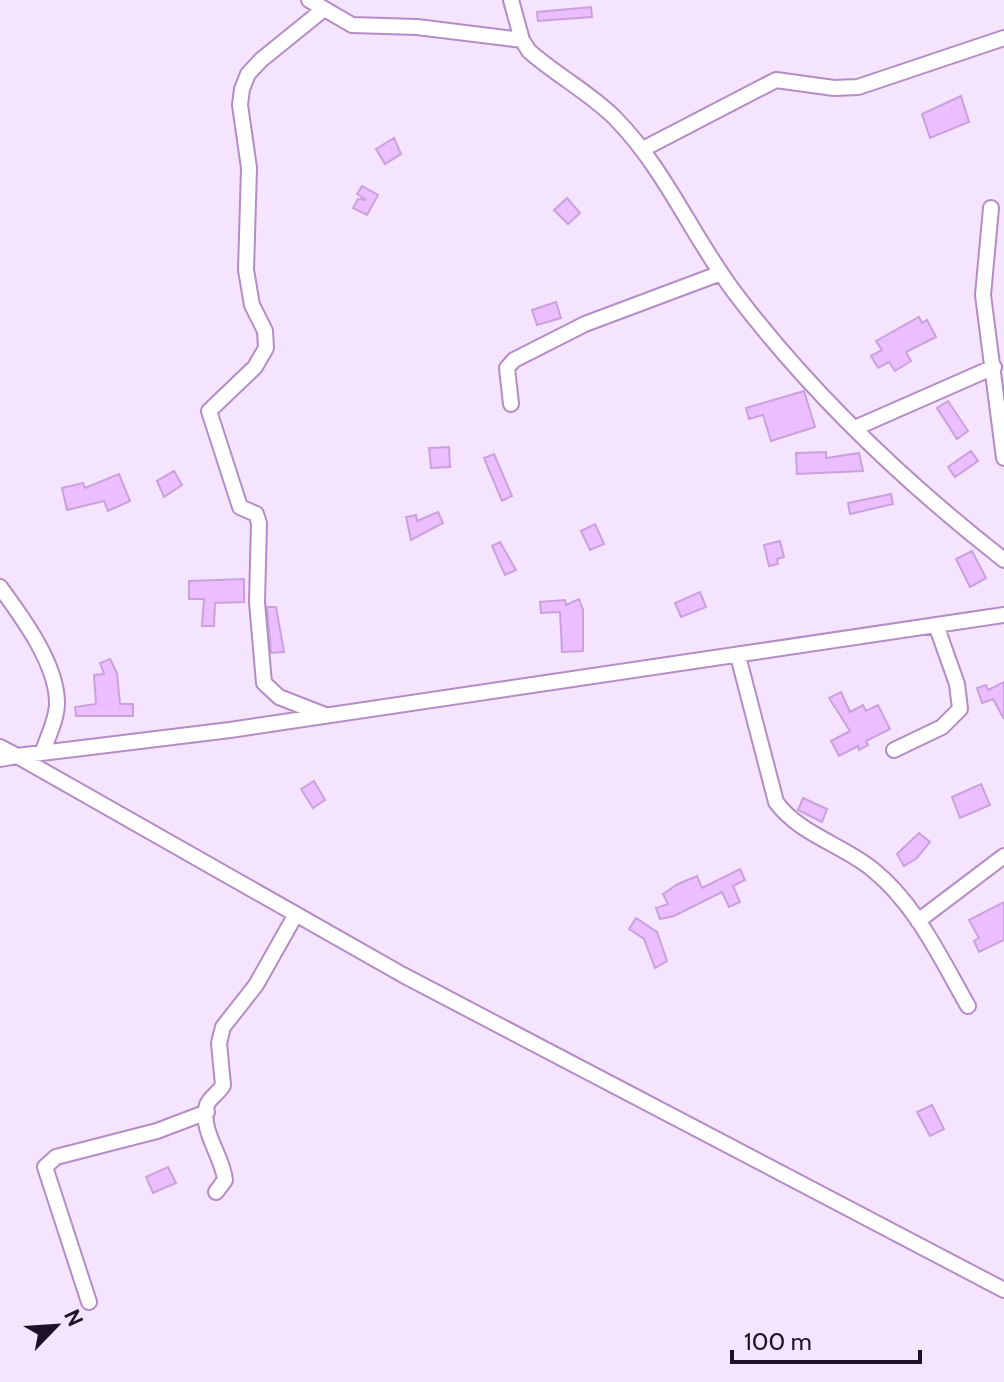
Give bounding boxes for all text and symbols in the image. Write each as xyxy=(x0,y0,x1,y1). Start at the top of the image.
north arrow xyxy=(16,1286,96,1366)
text: N xyxy=(58,1305,89,1331)
scale bar xyxy=(732,1314,920,1364)
text: 100 m xyxy=(744,1327,812,1356)

